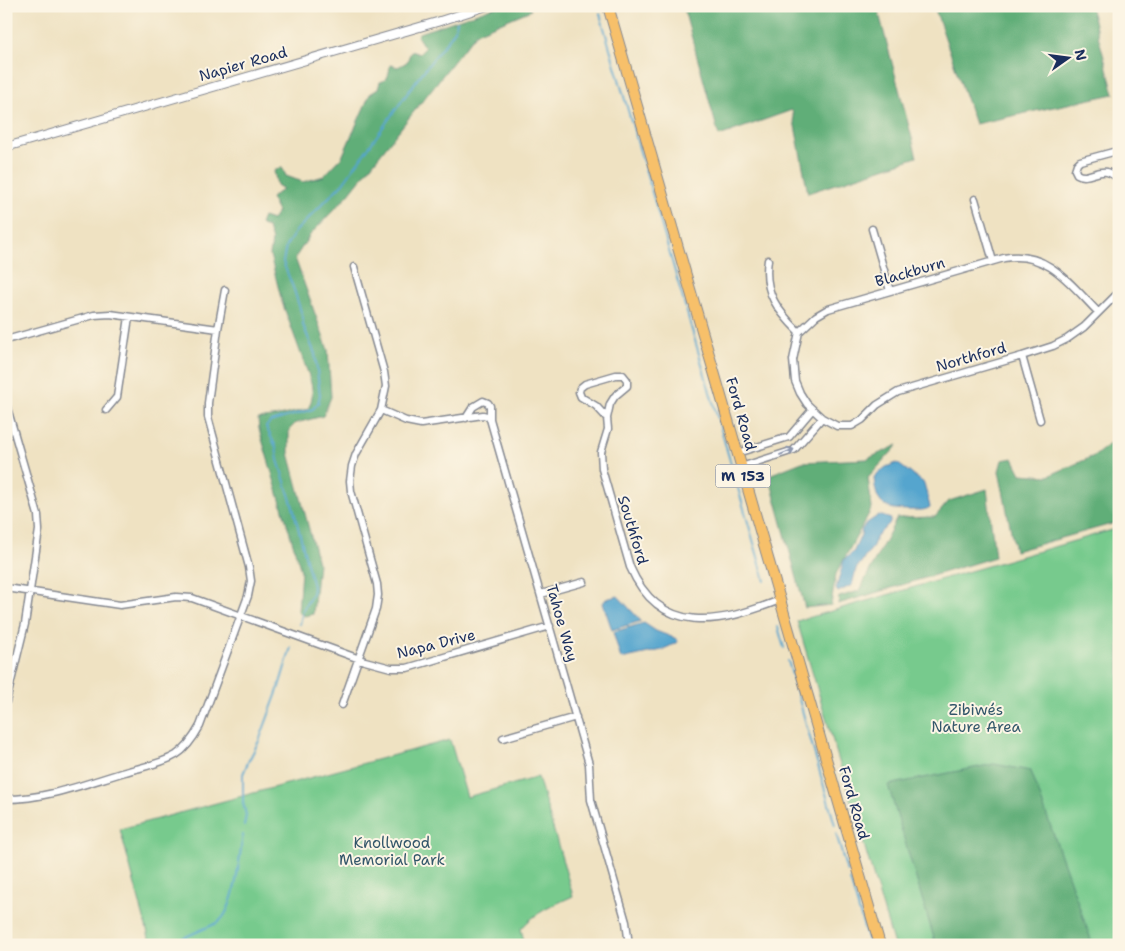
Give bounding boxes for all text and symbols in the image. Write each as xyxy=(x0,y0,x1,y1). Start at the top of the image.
north arrow xyxy=(1042,32,1092,82)
street label: Napier Road xyxy=(197,42,290,86)
text: N xyxy=(1071,47,1091,62)
street label: Blackburn xyxy=(873,252,947,292)
street label: Northford xyxy=(934,337,1009,377)
street label: Ford Road xyxy=(721,375,761,453)
one-way arrow xyxy=(779,447,794,456)
road number: M 153 xyxy=(716,464,770,488)
street label: Southford xyxy=(613,493,653,567)
street label: Tahoe Way xyxy=(541,582,583,664)
street label: Napa Drive xyxy=(395,625,477,663)
park label: Zibiwés Nature Area xyxy=(931,700,1021,737)
street label: Ford Road xyxy=(834,764,874,842)
park label: Knollwood Memorial Park xyxy=(339,833,445,870)

